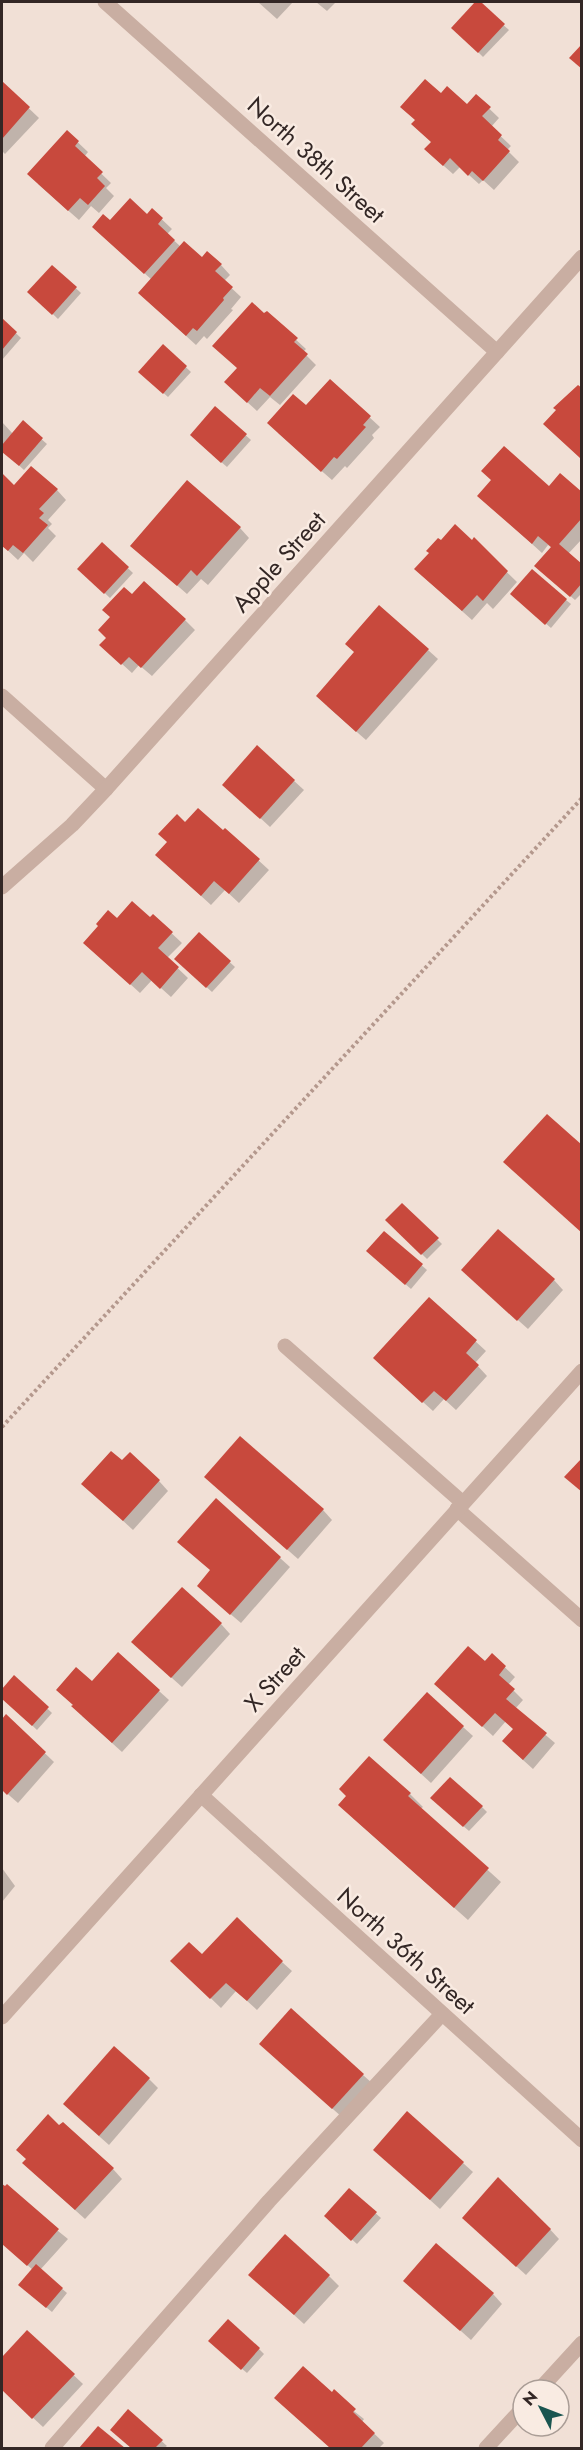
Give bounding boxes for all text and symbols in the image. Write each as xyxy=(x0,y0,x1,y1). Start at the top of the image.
street label: North 38th Street xyxy=(240,88,393,231)
street label: Apple Street xyxy=(224,503,334,620)
street label: X Street xyxy=(236,1638,314,1719)
street label: North 36th Street xyxy=(330,1879,483,2022)
north arrow xyxy=(511,2378,571,2438)
text: N xyxy=(517,2386,543,2411)

